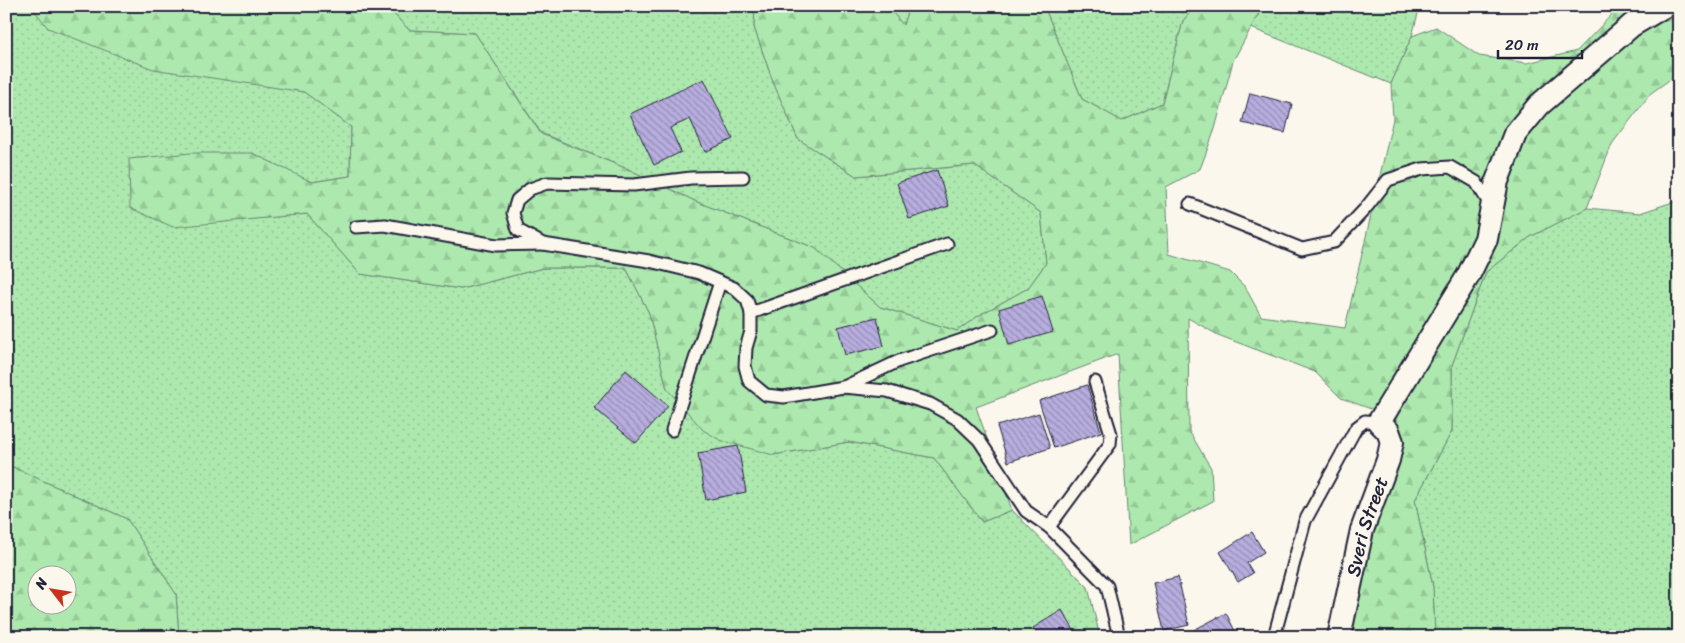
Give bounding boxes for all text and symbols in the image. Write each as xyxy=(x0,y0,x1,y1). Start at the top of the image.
scale bar xyxy=(1498,28,1581,60)
text: 20 m xyxy=(1505,32,1539,58)
street label: Sveri Street xyxy=(1336,472,1397,580)
north arrow xyxy=(28,566,78,616)
text: N xyxy=(28,573,55,595)

